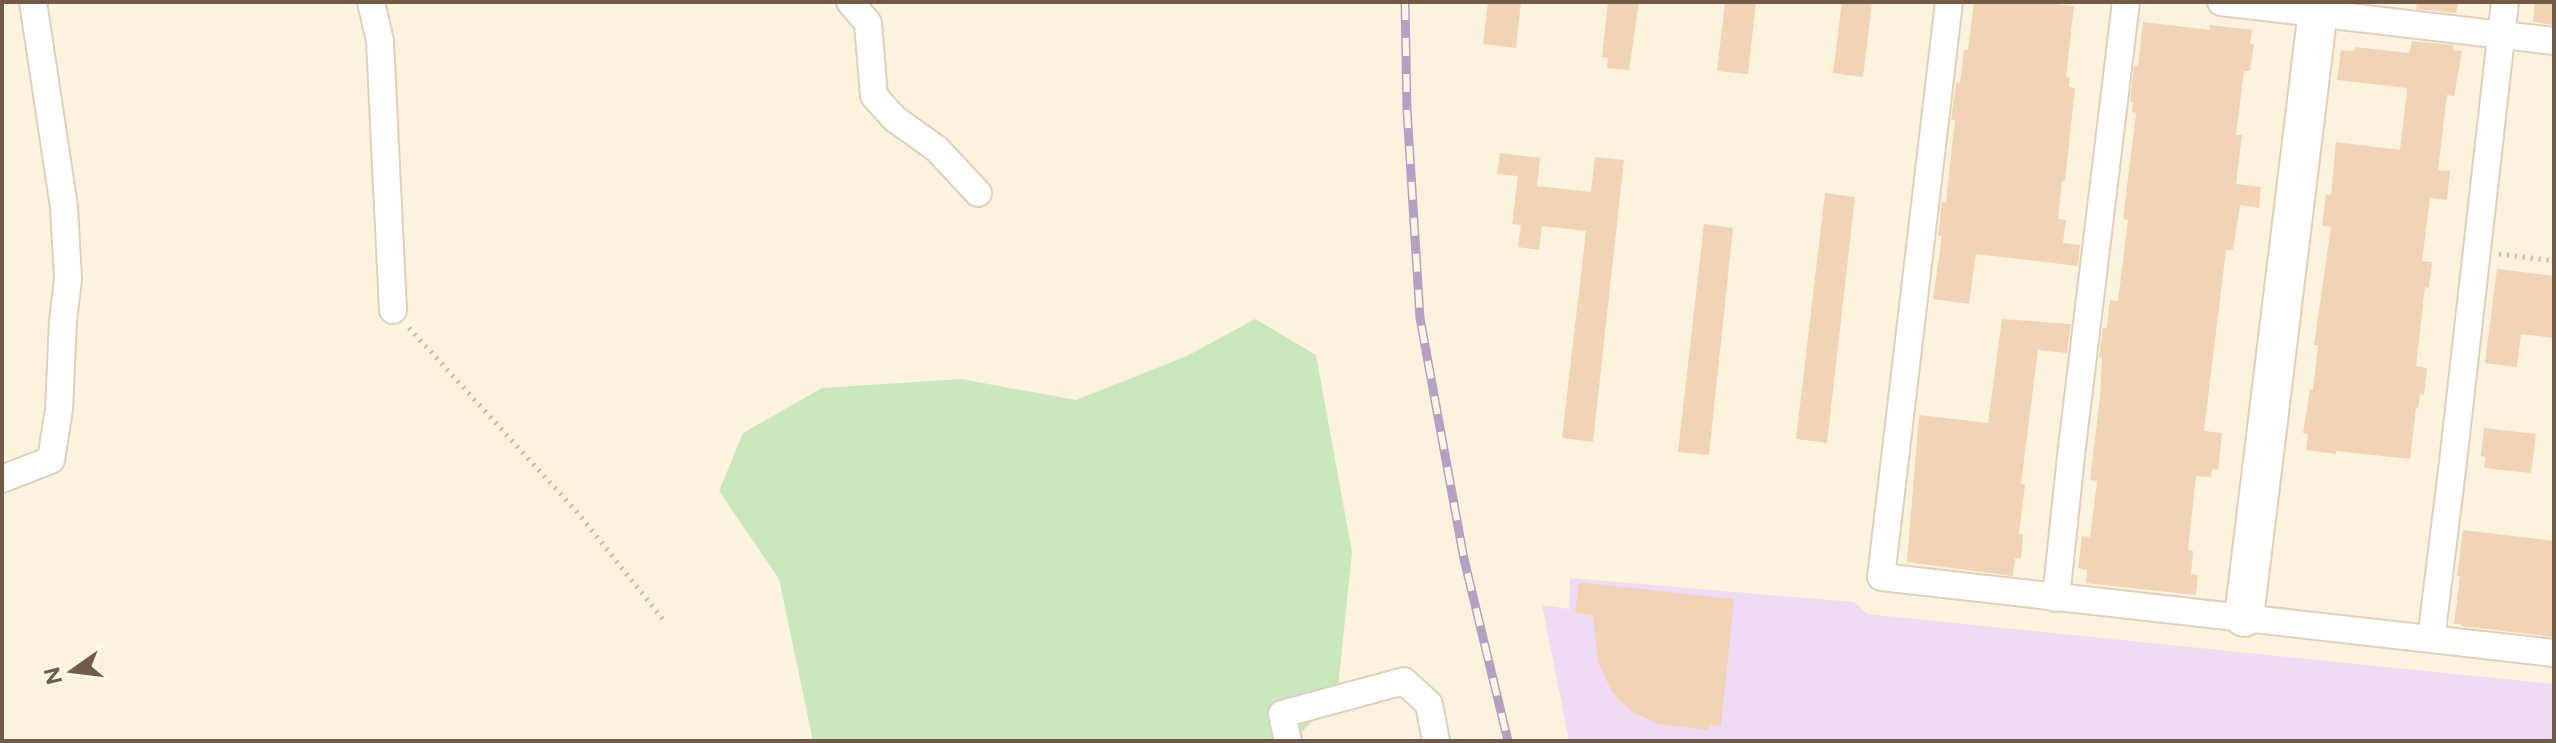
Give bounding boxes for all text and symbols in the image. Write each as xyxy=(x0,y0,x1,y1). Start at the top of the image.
north arrow xyxy=(32,631,112,711)
text: N xyxy=(38,664,68,687)

